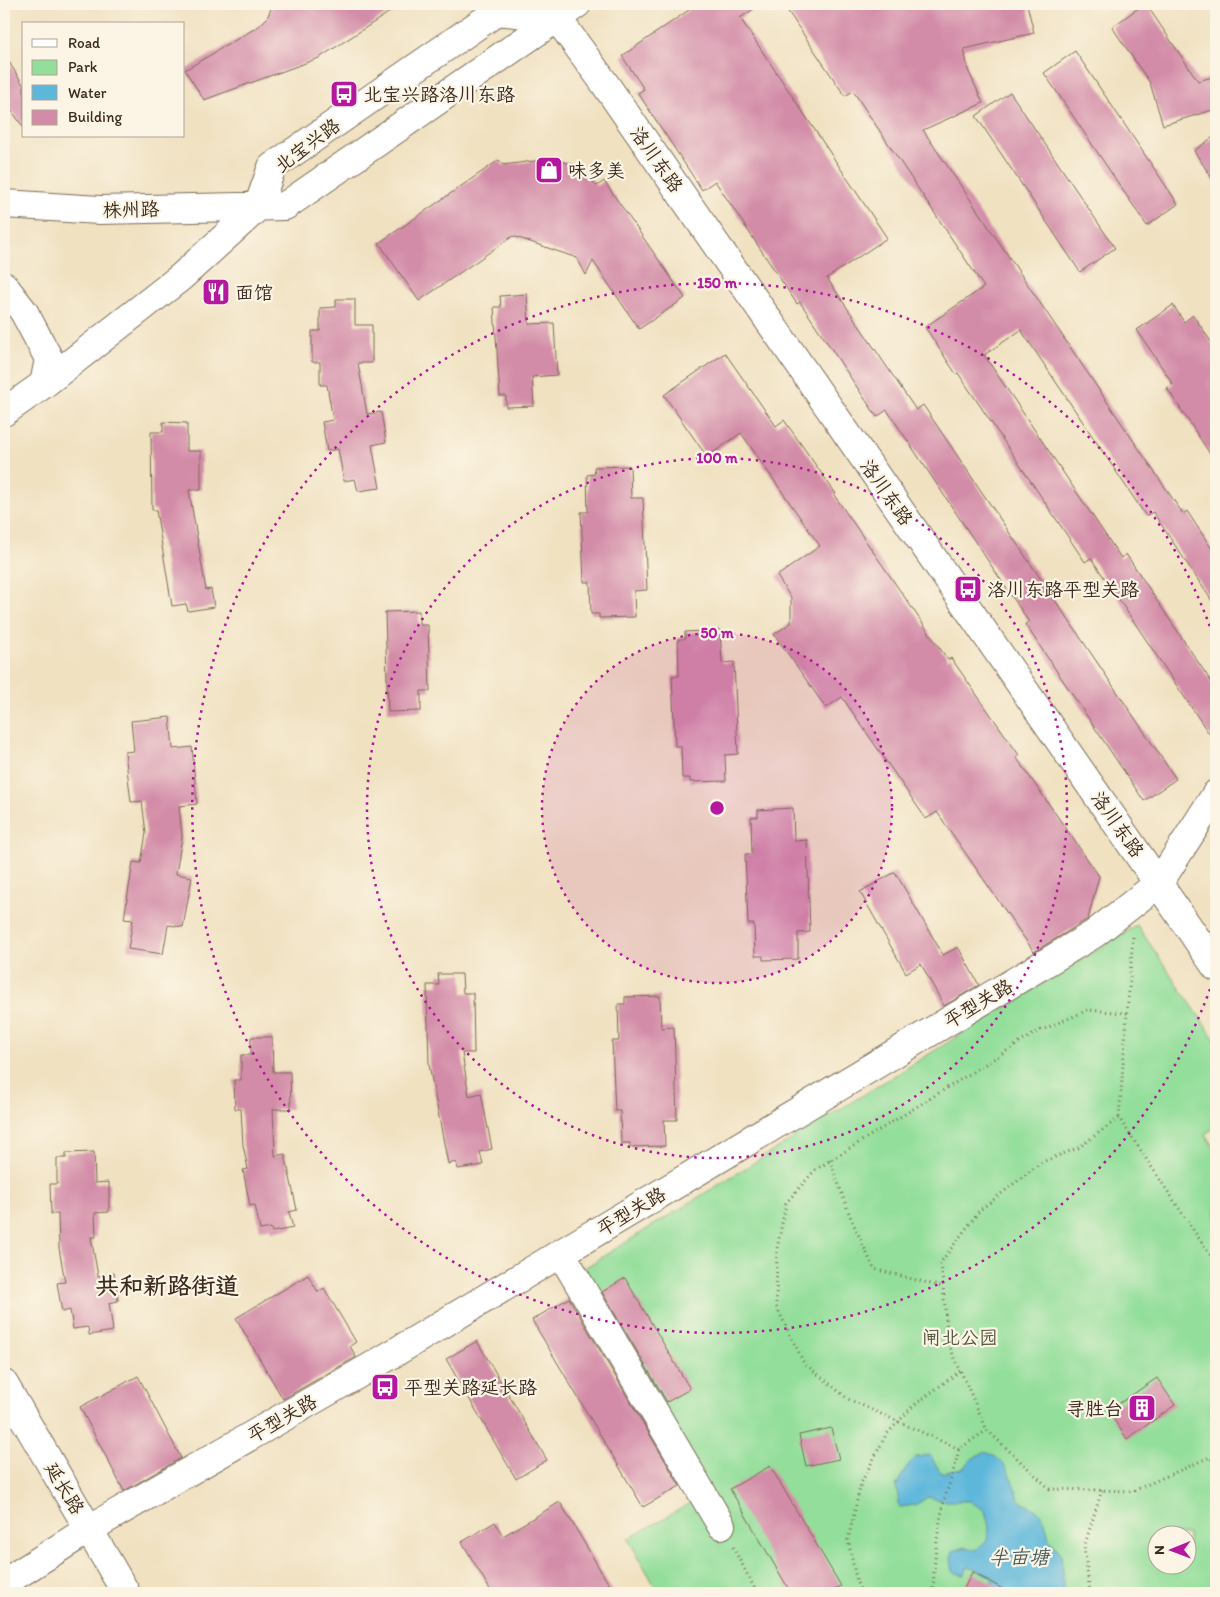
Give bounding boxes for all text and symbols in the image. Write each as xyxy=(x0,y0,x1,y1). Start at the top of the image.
legend xyxy=(22,22,185,138)
text: Road xyxy=(68,34,101,52)
text: Park xyxy=(68,58,98,76)
bus stop icon: 北宝兴路洛川东路 xyxy=(329,79,359,109)
place label: 北宝兴路洛川东路 xyxy=(363,83,515,106)
text: Water xyxy=(68,84,107,102)
text: Building xyxy=(68,108,122,126)
street label: 北宝兴路 xyxy=(270,113,345,177)
street label: 洛川东路 xyxy=(625,122,688,197)
shop icon: 味多美 xyxy=(534,155,564,185)
place label: 味多美 xyxy=(568,159,625,182)
street label: 株州路 xyxy=(102,198,160,221)
text: 150 m xyxy=(697,274,737,292)
restaurant icon: 面馆 xyxy=(201,277,231,307)
place label: 面馆 xyxy=(235,281,273,304)
text: 100 m xyxy=(696,449,738,467)
street label: 洛川东路 xyxy=(855,455,918,530)
bus stop icon: 洛川东路平型关路 xyxy=(953,574,983,604)
place label: 洛川东路平型关路 xyxy=(987,578,1139,601)
text: 50 m xyxy=(700,624,734,642)
street label: 洛川东路 xyxy=(1086,787,1149,862)
centre of rings xyxy=(708,799,726,817)
street label: 平型关路 xyxy=(940,974,1017,1033)
street label: 平型关路 xyxy=(593,1182,670,1241)
district label: 共和新路街道 xyxy=(95,1271,239,1300)
park label: 闸北公园 xyxy=(922,1326,998,1349)
bus stop icon: 平型关路延长路 xyxy=(370,1372,400,1402)
place label: 平型关路延长路 xyxy=(404,1376,537,1399)
street label: 平型关路 xyxy=(244,1389,321,1447)
building icon: 寻胜台 xyxy=(1127,1393,1157,1423)
place label: 寻胜台 xyxy=(1066,1397,1123,1420)
street label: 延长路 xyxy=(40,1458,89,1519)
north arrow xyxy=(1148,1524,1198,1574)
water label: 半亩塘 xyxy=(989,1545,1051,1569)
text: N xyxy=(1151,1545,1168,1555)

